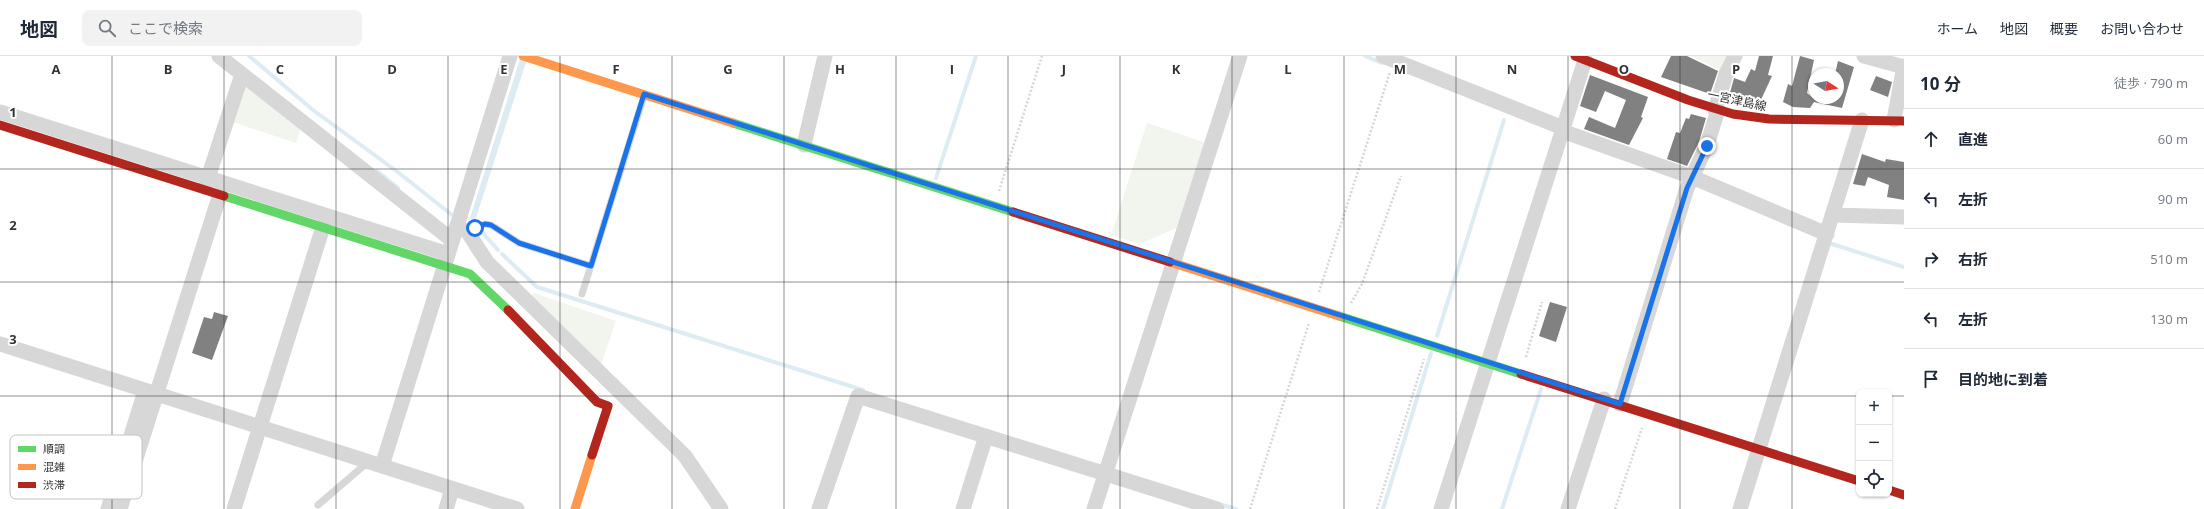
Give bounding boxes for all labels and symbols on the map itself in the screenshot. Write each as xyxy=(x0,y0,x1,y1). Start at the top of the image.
text: A xyxy=(52,60,61,78)
text: B xyxy=(164,60,173,78)
text: C xyxy=(276,60,284,78)
text: D xyxy=(387,60,397,78)
text: E xyxy=(500,60,508,78)
text: F xyxy=(612,60,620,78)
text: G xyxy=(723,60,733,78)
text: H xyxy=(835,60,845,78)
text: I xyxy=(950,60,954,78)
text: J xyxy=(1061,60,1066,78)
text: K xyxy=(1172,60,1181,78)
text: L xyxy=(1284,60,1292,78)
text: M xyxy=(1394,60,1406,78)
text: N xyxy=(1507,60,1517,78)
text: O xyxy=(1619,60,1629,78)
text: P xyxy=(1732,60,1740,78)
north arrow xyxy=(1808,68,1844,104)
street label: 一宮津島線 xyxy=(1706,85,1768,115)
text: 1 xyxy=(9,103,17,121)
route end xyxy=(1698,137,1716,155)
text: 2 xyxy=(9,216,17,234)
route start xyxy=(466,219,484,237)
text: 3 xyxy=(9,330,17,348)
legend xyxy=(10,435,142,499)
text: 順調 xyxy=(43,441,65,456)
text: 混雑 xyxy=(43,459,65,474)
text: 渋滞 xyxy=(43,477,65,492)

